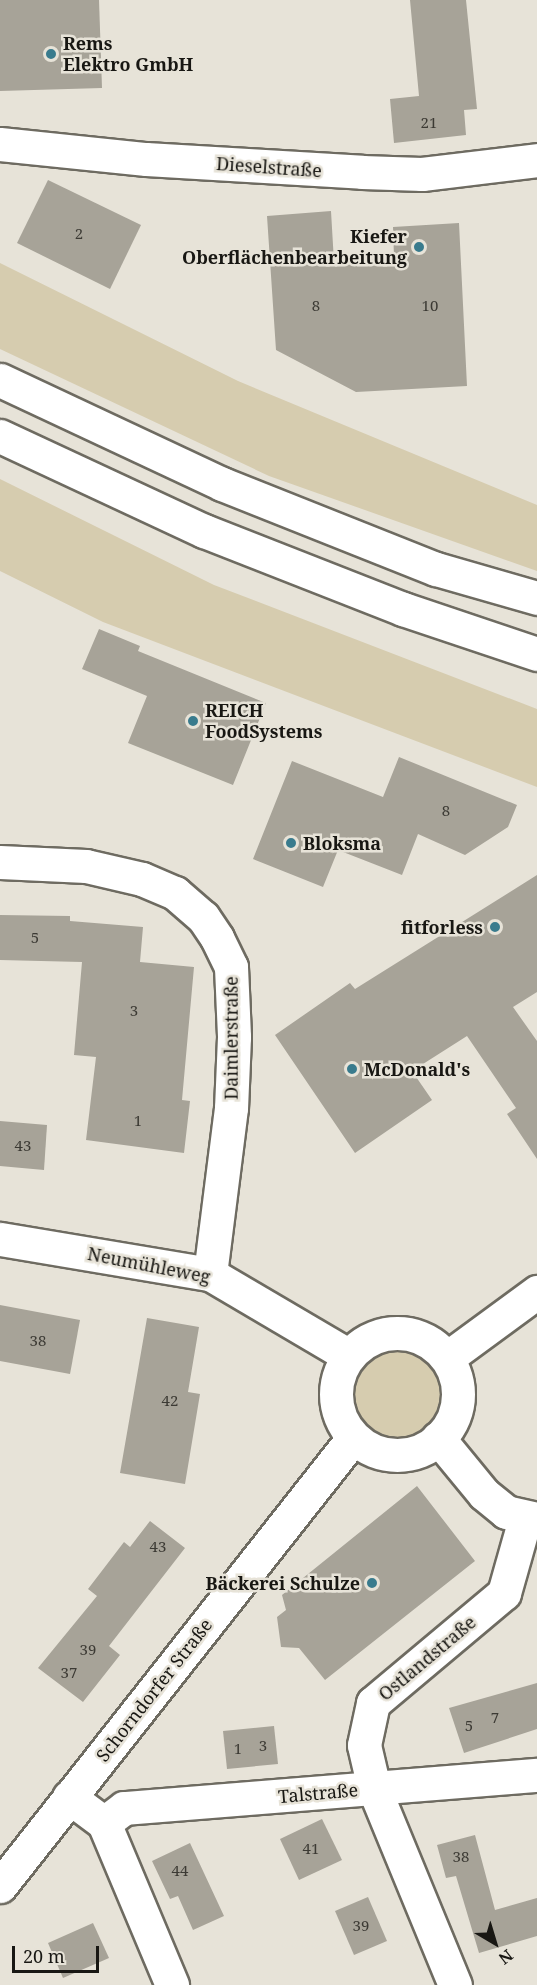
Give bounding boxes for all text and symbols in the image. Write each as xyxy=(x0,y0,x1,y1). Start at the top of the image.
place label: Rems Elektro GmbH xyxy=(63,33,193,76)
marker: Rems Elektro GmbH xyxy=(44,47,58,61)
house number: 21 xyxy=(421,114,437,132)
street label: Dieselstraße xyxy=(215,153,323,181)
house number: 2 xyxy=(75,225,83,243)
place label: Kiefer Oberflächenbearbeitung xyxy=(182,226,407,268)
marker: Kiefer Oberflächenbearbeitung xyxy=(412,240,426,254)
house number: 8 xyxy=(312,297,320,315)
house number: 10 xyxy=(422,297,438,315)
place label: REICH FoodSystems xyxy=(205,700,322,742)
marker: REICH FoodSystems xyxy=(186,714,200,728)
house number: 8 xyxy=(442,802,450,820)
place label: Bloksma xyxy=(303,832,381,854)
marker: Bloksma xyxy=(284,836,298,850)
place label: fitforless xyxy=(401,916,483,938)
marker: fitforless xyxy=(488,920,502,934)
house number: 5 xyxy=(31,929,39,947)
street label: Daimlerstraße xyxy=(220,976,242,1100)
house number: 3 xyxy=(130,1002,138,1020)
place label: McDonald's xyxy=(364,1058,470,1080)
marker: McDonald's xyxy=(345,1062,359,1076)
house number: 1 xyxy=(134,1112,142,1130)
house number: 43 xyxy=(15,1137,31,1155)
street label: Neumühleweg xyxy=(86,1243,212,1287)
house number: 38 xyxy=(30,1332,46,1350)
house number: 42 xyxy=(162,1392,178,1410)
house number: 43 xyxy=(150,1538,166,1556)
place label: Bäckerei Schulze xyxy=(205,1572,360,1594)
marker: Bäckerei Schulze xyxy=(365,1576,379,1590)
street label: Ostlandstraße xyxy=(374,1611,480,1705)
street label: Schorndorfer Straße xyxy=(91,1614,217,1766)
house number: 39 xyxy=(80,1641,96,1659)
house number: 37 xyxy=(61,1664,77,1682)
house number: 7 xyxy=(491,1709,499,1727)
house number: 5 xyxy=(465,1717,473,1735)
house number: 3 xyxy=(259,1737,267,1755)
house number: 1 xyxy=(234,1740,242,1758)
street label: Talstraße xyxy=(277,1779,359,1807)
house number: 41 xyxy=(303,1840,319,1858)
house number: 38 xyxy=(453,1848,469,1866)
house number: 44 xyxy=(172,1862,188,1880)
north arrow xyxy=(465,1913,525,1973)
house number: 39 xyxy=(353,1917,369,1935)
scale bar xyxy=(15,1934,102,1972)
text: 20 m xyxy=(23,1944,65,1968)
text: N xyxy=(494,1945,518,1970)

